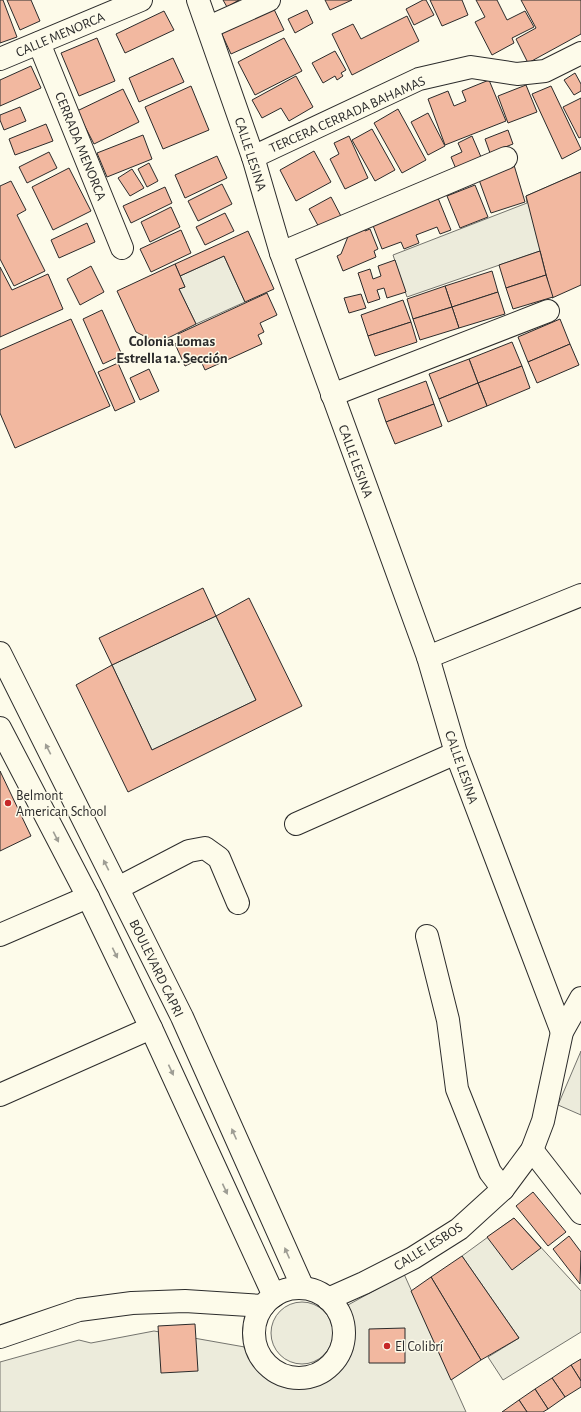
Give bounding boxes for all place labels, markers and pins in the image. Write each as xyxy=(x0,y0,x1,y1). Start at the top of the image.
place label: Belmont American School xyxy=(16,789,107,819)
marker: Belmont American School xyxy=(3,798,13,808)
place label: El Colibrí xyxy=(395,1340,444,1354)
marker: El Colibrí xyxy=(382,1341,392,1351)

